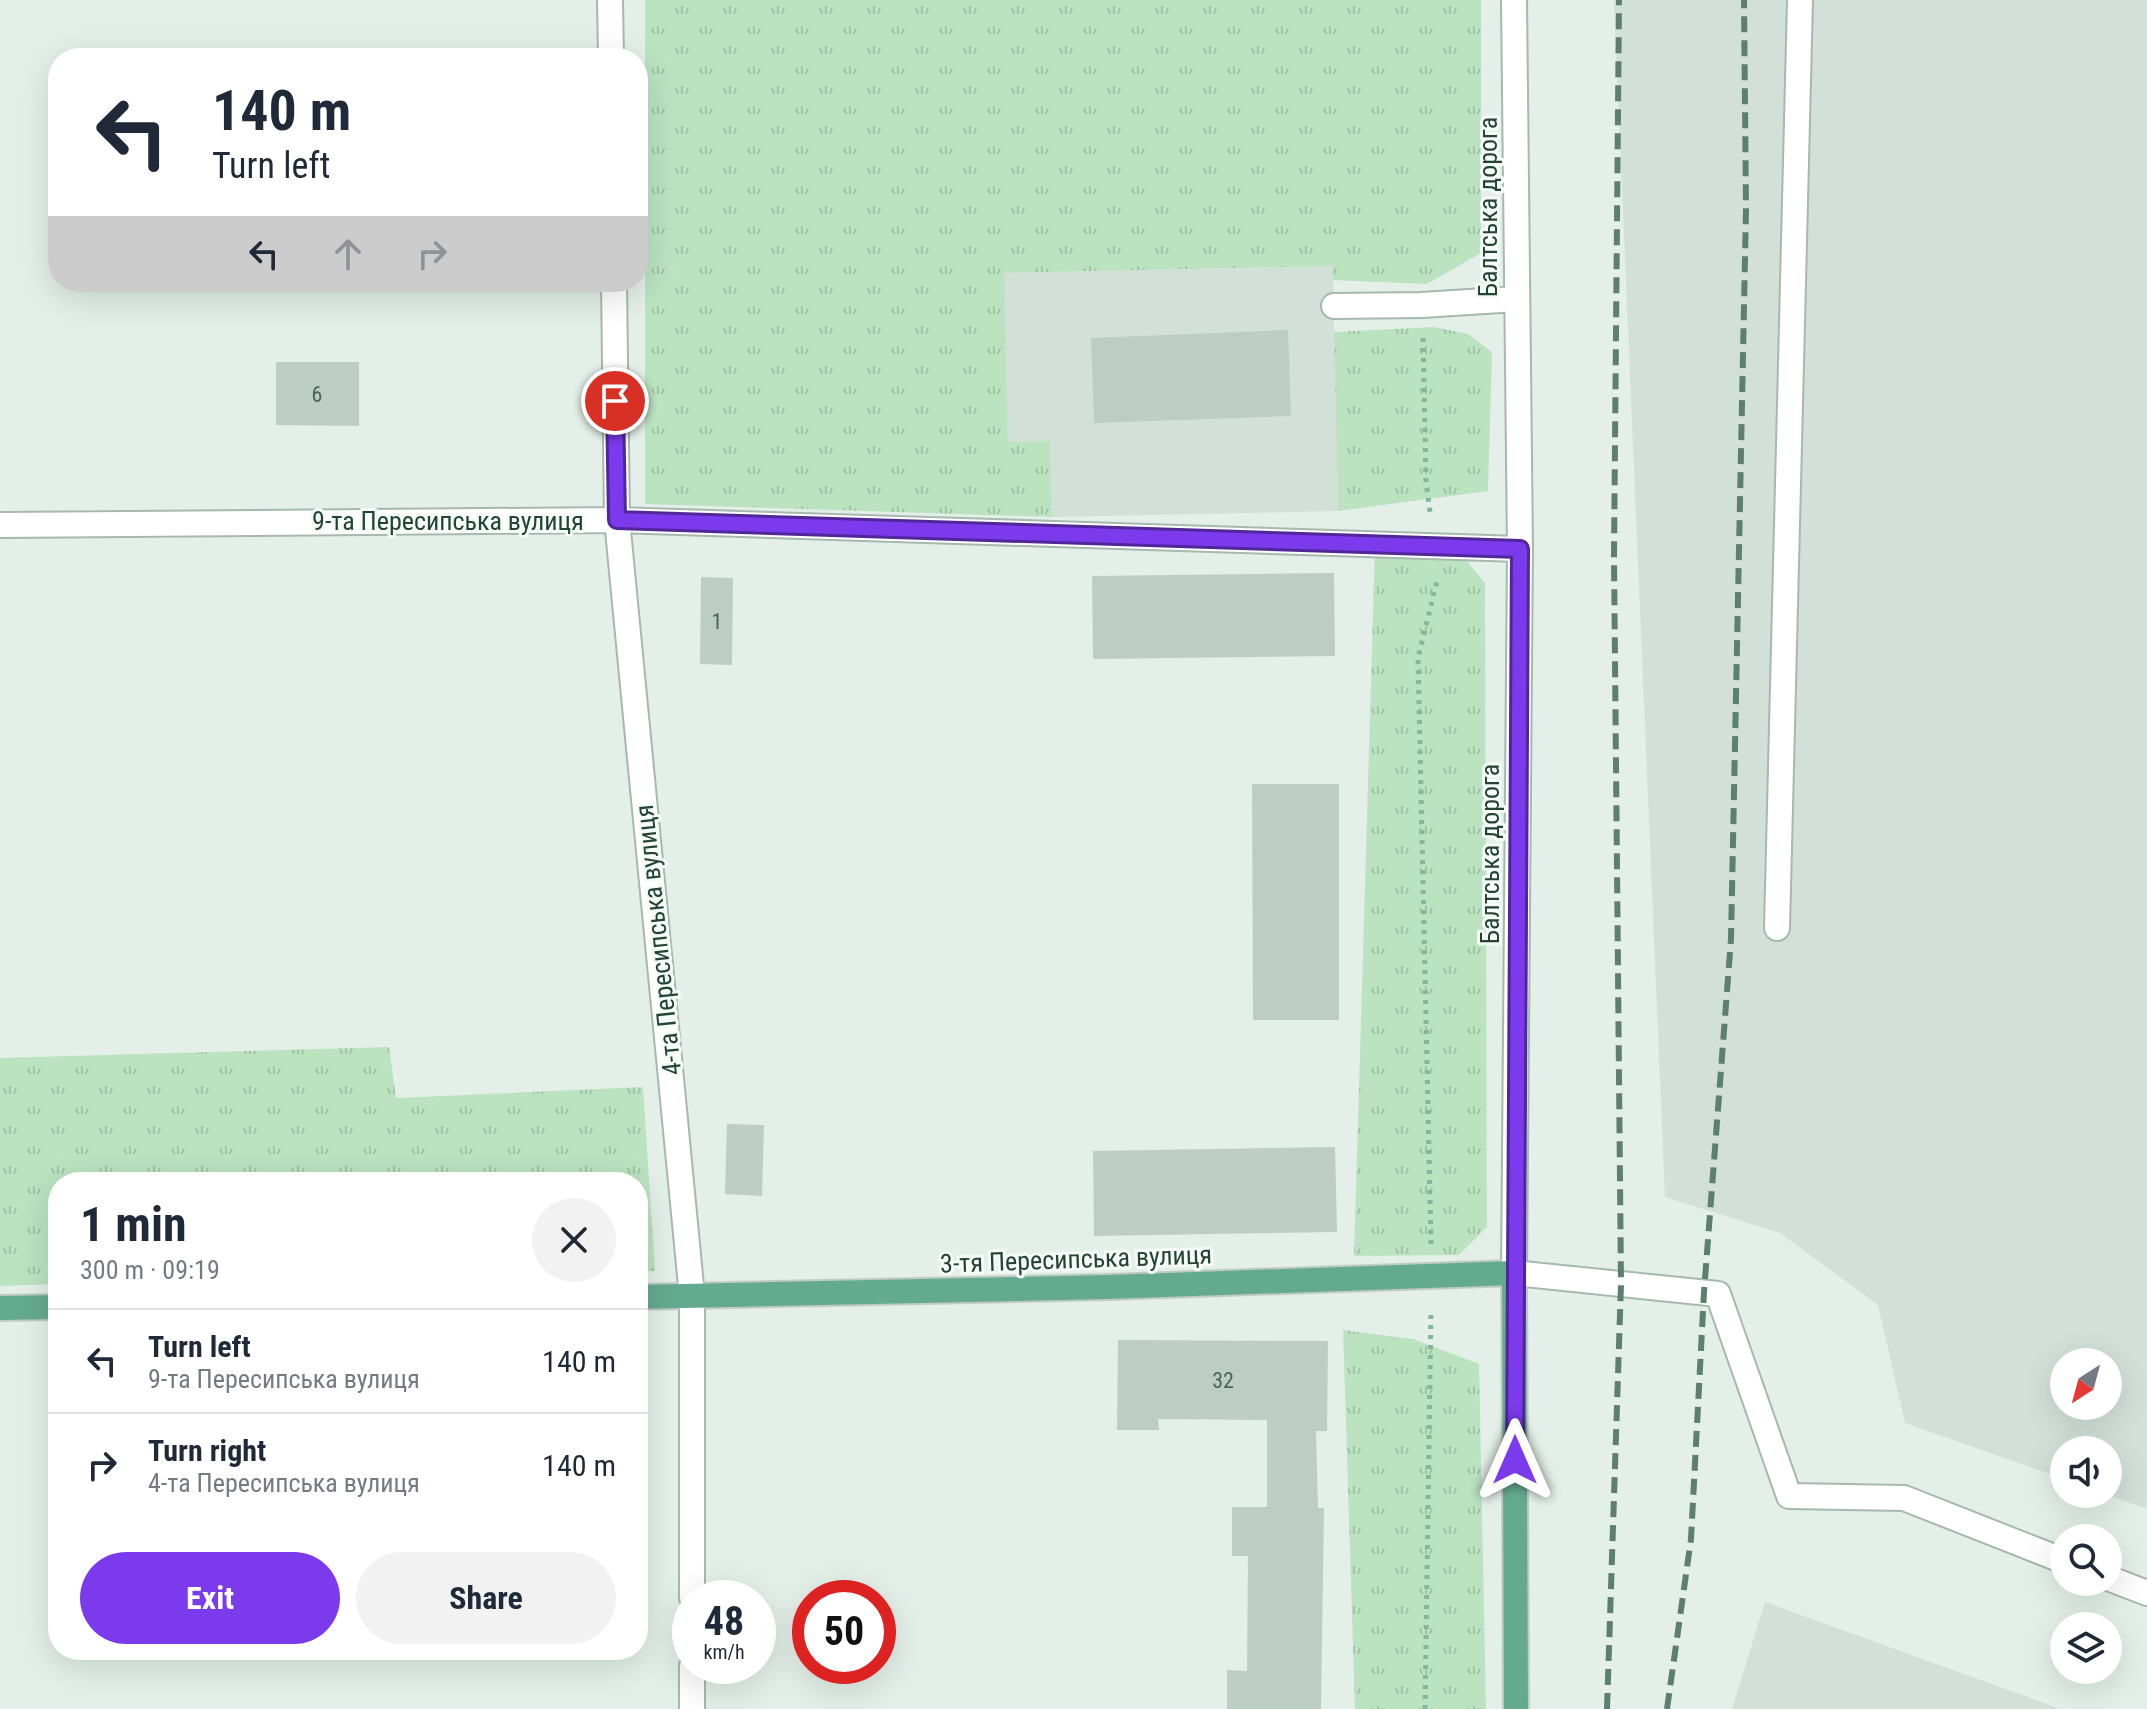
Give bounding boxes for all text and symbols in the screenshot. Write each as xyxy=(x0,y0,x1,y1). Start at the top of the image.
text: 140 m xyxy=(212,78,351,144)
icon: left xyxy=(80,80,184,184)
street label: Балтська дорога xyxy=(1473,117,1503,297)
text: Turn left xyxy=(212,145,330,187)
icon: left xyxy=(242,232,286,276)
icon: ahead xyxy=(326,232,370,276)
icon: right xyxy=(410,232,454,276)
pin xyxy=(581,367,649,435)
icon: arrive xyxy=(593,379,637,423)
house number: 6 xyxy=(312,382,322,407)
street label: 9-та Пересипська вулиця xyxy=(312,506,584,536)
house number: 1 xyxy=(712,609,722,634)
street label: Балтська дорога xyxy=(1475,764,1505,944)
street label: 4-та Пересипська вулиця xyxy=(629,803,687,1077)
text: 1 min xyxy=(80,1196,187,1253)
button: close xyxy=(532,1198,616,1282)
street label: 3-тя Пересипська вулиця xyxy=(939,1239,1213,1279)
text: 300 m · 09:19 xyxy=(80,1255,220,1285)
text: Turn left xyxy=(148,1329,251,1364)
icon: left xyxy=(80,1339,124,1383)
text: 140 m xyxy=(542,1344,616,1379)
north arrow xyxy=(2050,1348,2122,1420)
map controls xyxy=(2050,1348,2122,1684)
text: 9-та Пересипська вулиця xyxy=(148,1364,420,1394)
house number: 32 xyxy=(1212,1368,1234,1393)
position arrow xyxy=(1473,1418,1557,1502)
text: Turn right xyxy=(148,1433,266,1468)
button: sound xyxy=(2050,1436,2122,1508)
icon: right xyxy=(80,1443,124,1487)
text: 140 m xyxy=(542,1448,616,1483)
text: 4-та Пересипська вулиця xyxy=(148,1468,420,1498)
button: search xyxy=(2050,1524,2122,1596)
button: Exit xyxy=(80,1552,340,1644)
button: Share xyxy=(356,1552,616,1644)
speed limit sign: 50 xyxy=(792,1580,896,1684)
text: 48 xyxy=(704,1598,744,1645)
button: layers xyxy=(2050,1612,2122,1684)
text: km/h xyxy=(703,1640,745,1664)

